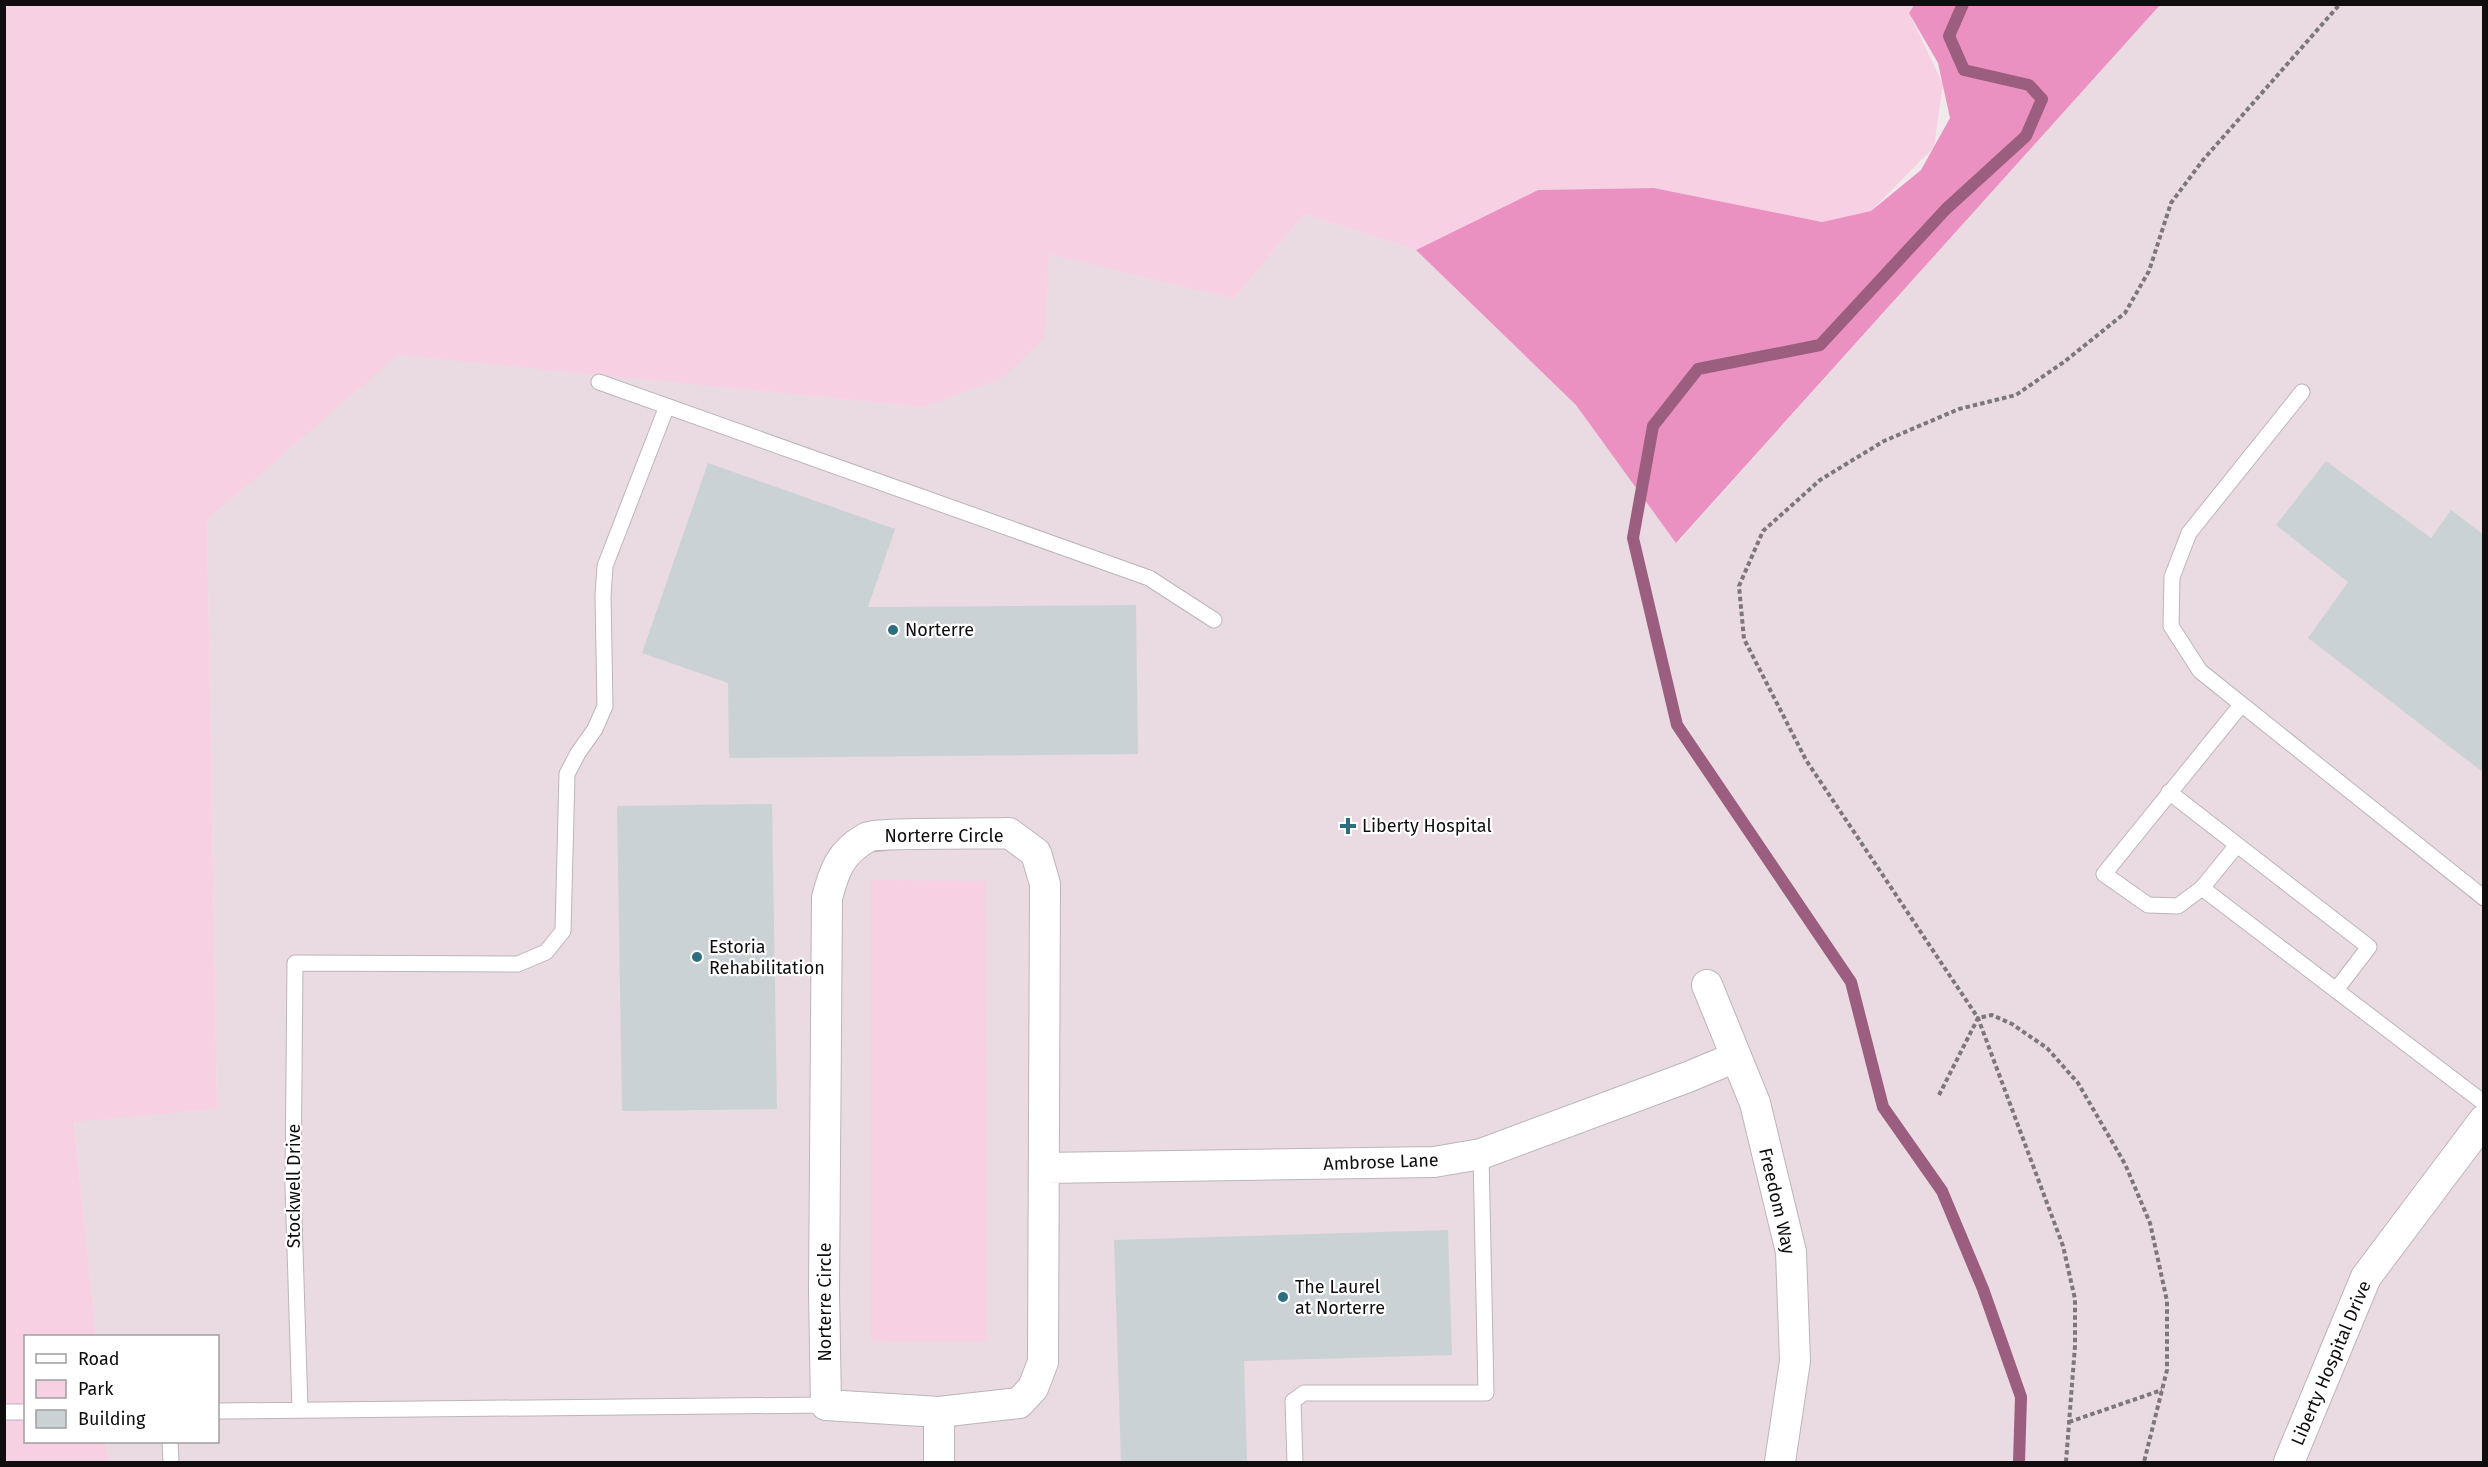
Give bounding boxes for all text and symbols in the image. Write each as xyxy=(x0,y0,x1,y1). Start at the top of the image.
place label: Norterre xyxy=(905,619,974,641)
marker: Norterre xyxy=(886,623,900,637)
place label: Liberty Hospital xyxy=(1362,815,1492,837)
marker: Liberty Hospital xyxy=(1339,817,1357,835)
street label: Norterre Circle xyxy=(885,825,1003,847)
place label: Estoria Rehabilitation xyxy=(709,936,825,979)
marker: Estoria Rehabilitation xyxy=(690,950,704,964)
street label: Stockwell Drive xyxy=(283,1124,305,1248)
street label: Freedom Way xyxy=(1754,1146,1800,1256)
street label: Ambrose Lane xyxy=(1323,1149,1439,1175)
street label: Norterre Circle xyxy=(814,1243,836,1361)
place label: The Laurel at Norterre xyxy=(1295,1276,1385,1319)
street label: Liberty Hospital Drive xyxy=(2286,1277,2376,1449)
marker: The Laurel at Norterre xyxy=(1276,1290,1290,1304)
legend xyxy=(24,1335,219,1443)
text: Road xyxy=(78,1348,120,1370)
text: Park xyxy=(78,1378,114,1400)
text: Building xyxy=(78,1408,146,1430)

